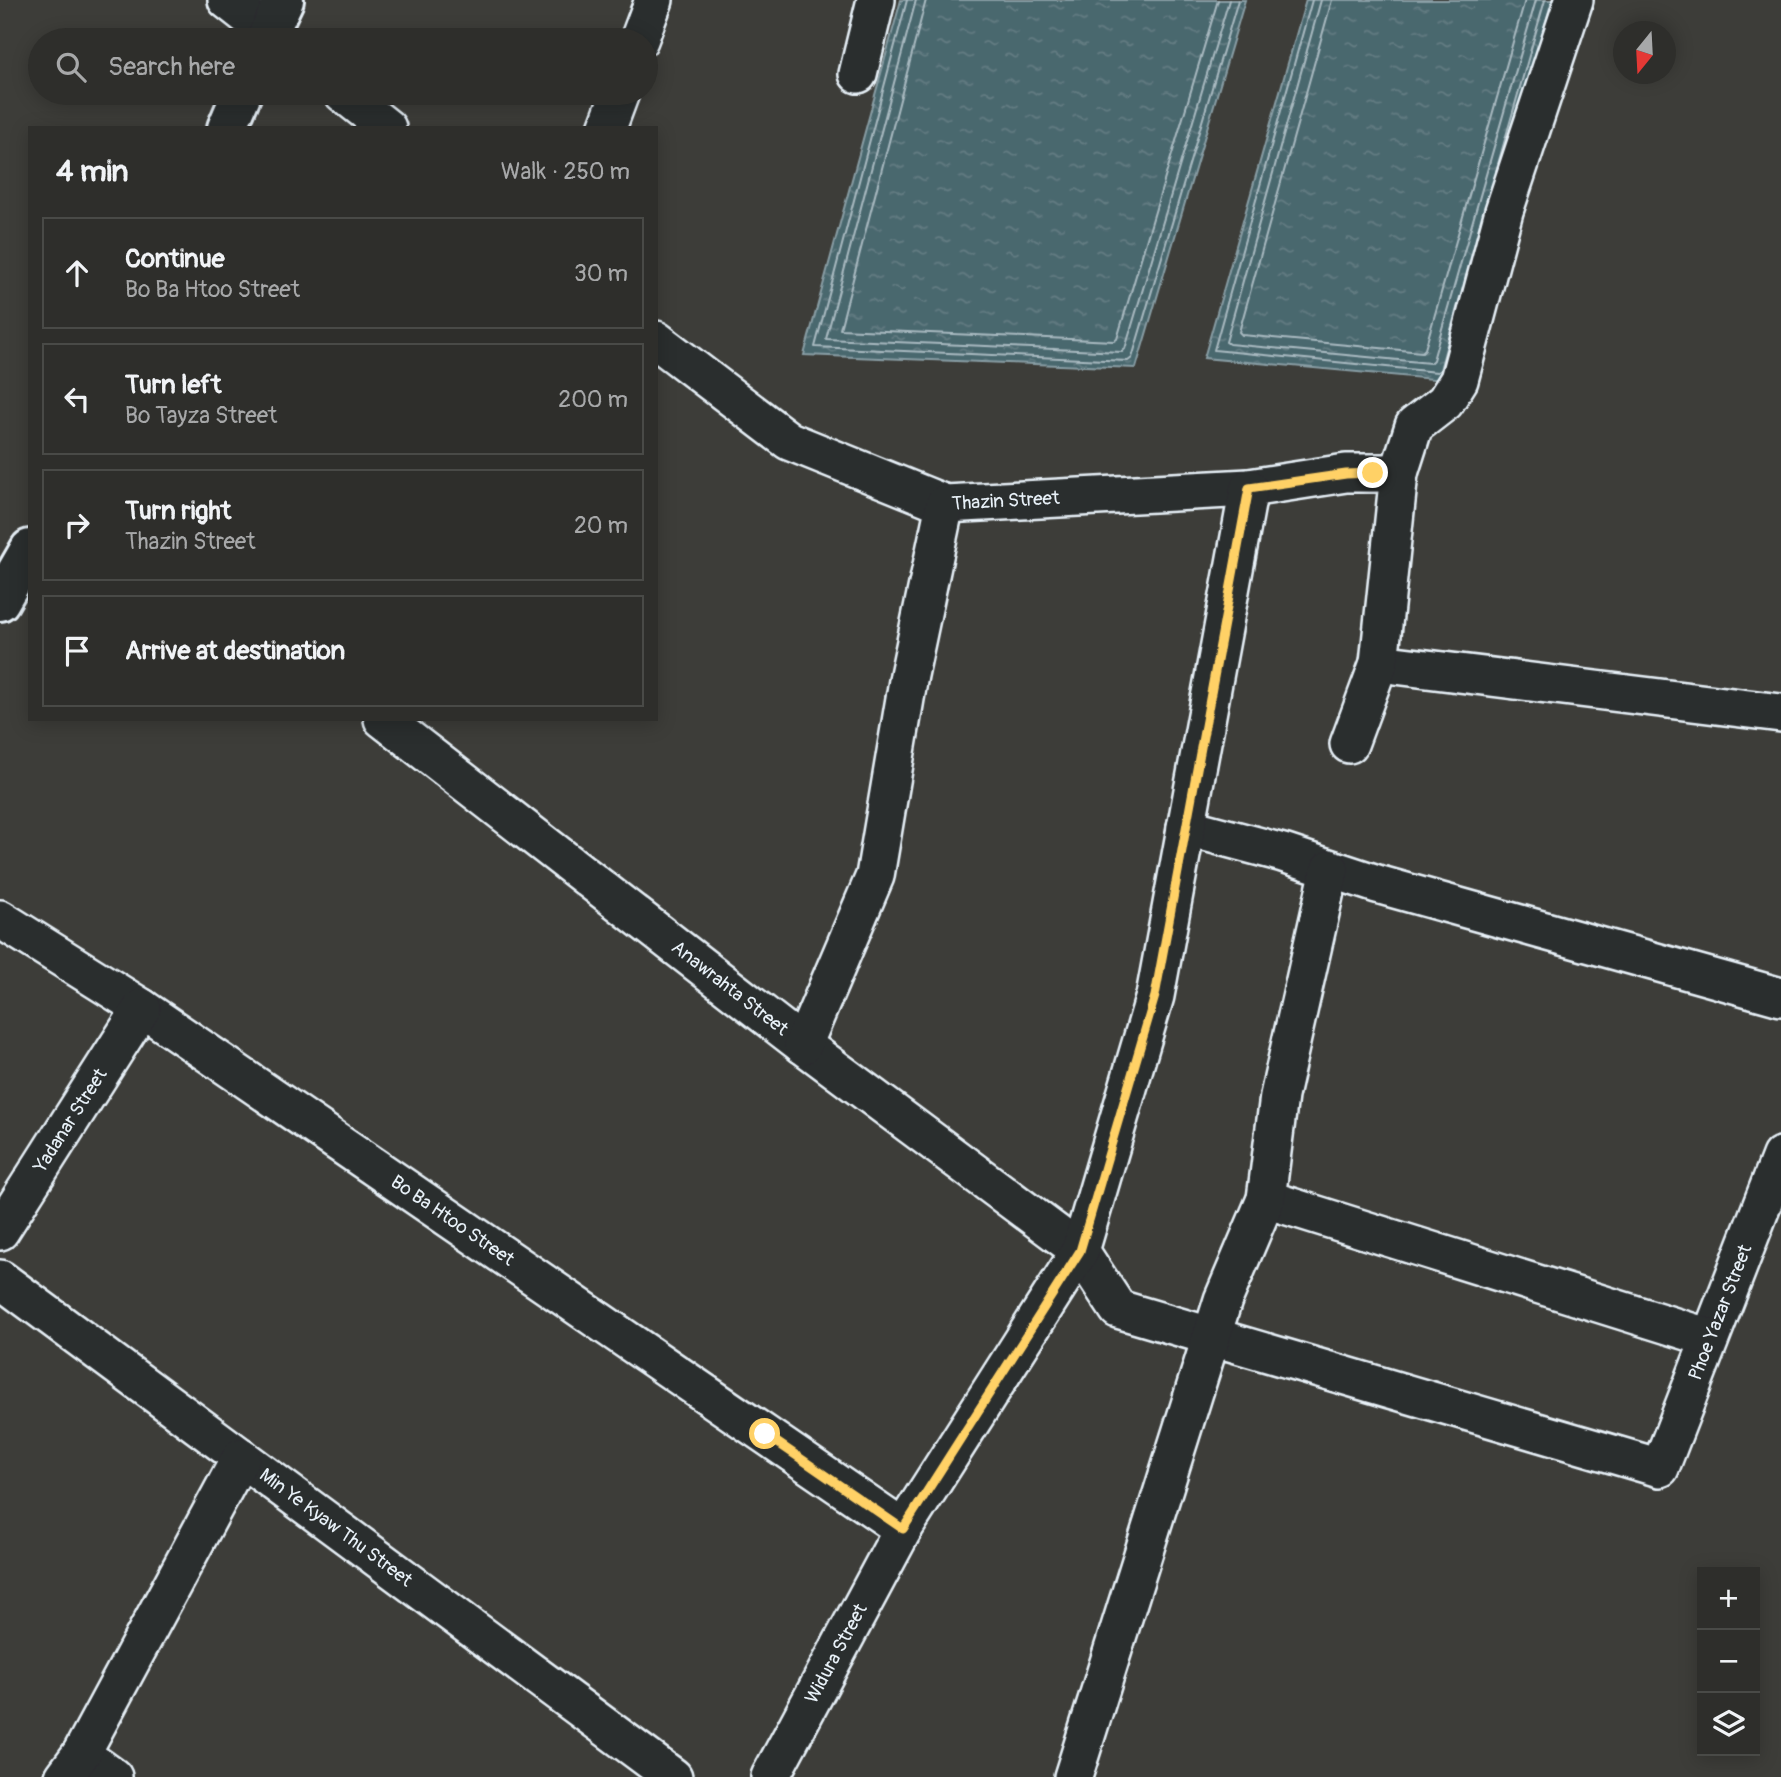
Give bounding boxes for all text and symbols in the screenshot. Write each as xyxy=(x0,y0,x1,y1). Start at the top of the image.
north arrow xyxy=(1613,21,1676,84)
search box xyxy=(28,28,658,105)
icon: search xyxy=(52,48,90,86)
text: Search here xyxy=(108,51,235,83)
text: 4 min xyxy=(56,153,129,190)
text: Walk · 250 m xyxy=(501,157,630,186)
text: Continue xyxy=(125,243,225,275)
icon: ahead xyxy=(58,254,96,292)
text: 30 m xyxy=(574,259,628,288)
text: Bo Ba Htoo Street xyxy=(125,275,300,304)
text: Turn left xyxy=(125,369,221,401)
icon: left xyxy=(58,380,96,418)
text: 200 m xyxy=(558,385,628,414)
text: Bo Tayza Street xyxy=(125,401,277,430)
route end xyxy=(1357,457,1388,488)
street label: Thazin Street xyxy=(951,486,1061,516)
text: Turn right xyxy=(125,495,231,527)
icon: right xyxy=(58,506,96,544)
text: 20 m xyxy=(574,511,628,540)
text: Thazin Street xyxy=(125,527,255,556)
icon: arrive xyxy=(58,632,96,670)
text: Arrive at destination xyxy=(125,635,345,667)
street label: Anawrahta Street xyxy=(667,935,793,1041)
street label: Yadanar Street xyxy=(28,1064,113,1178)
street label: Bo Ba Htoo Street xyxy=(386,1170,519,1272)
street label: Phoe Yazar Street xyxy=(1683,1241,1758,1384)
route start xyxy=(749,1418,780,1449)
street label: Min Ye Kyaw Thu Street xyxy=(255,1463,418,1592)
map controls xyxy=(1697,1567,1760,1756)
button: + xyxy=(1697,1567,1760,1630)
street label: Widura Street xyxy=(800,1599,873,1708)
button: − xyxy=(1697,1630,1760,1693)
button: layers xyxy=(1697,1693,1760,1756)

